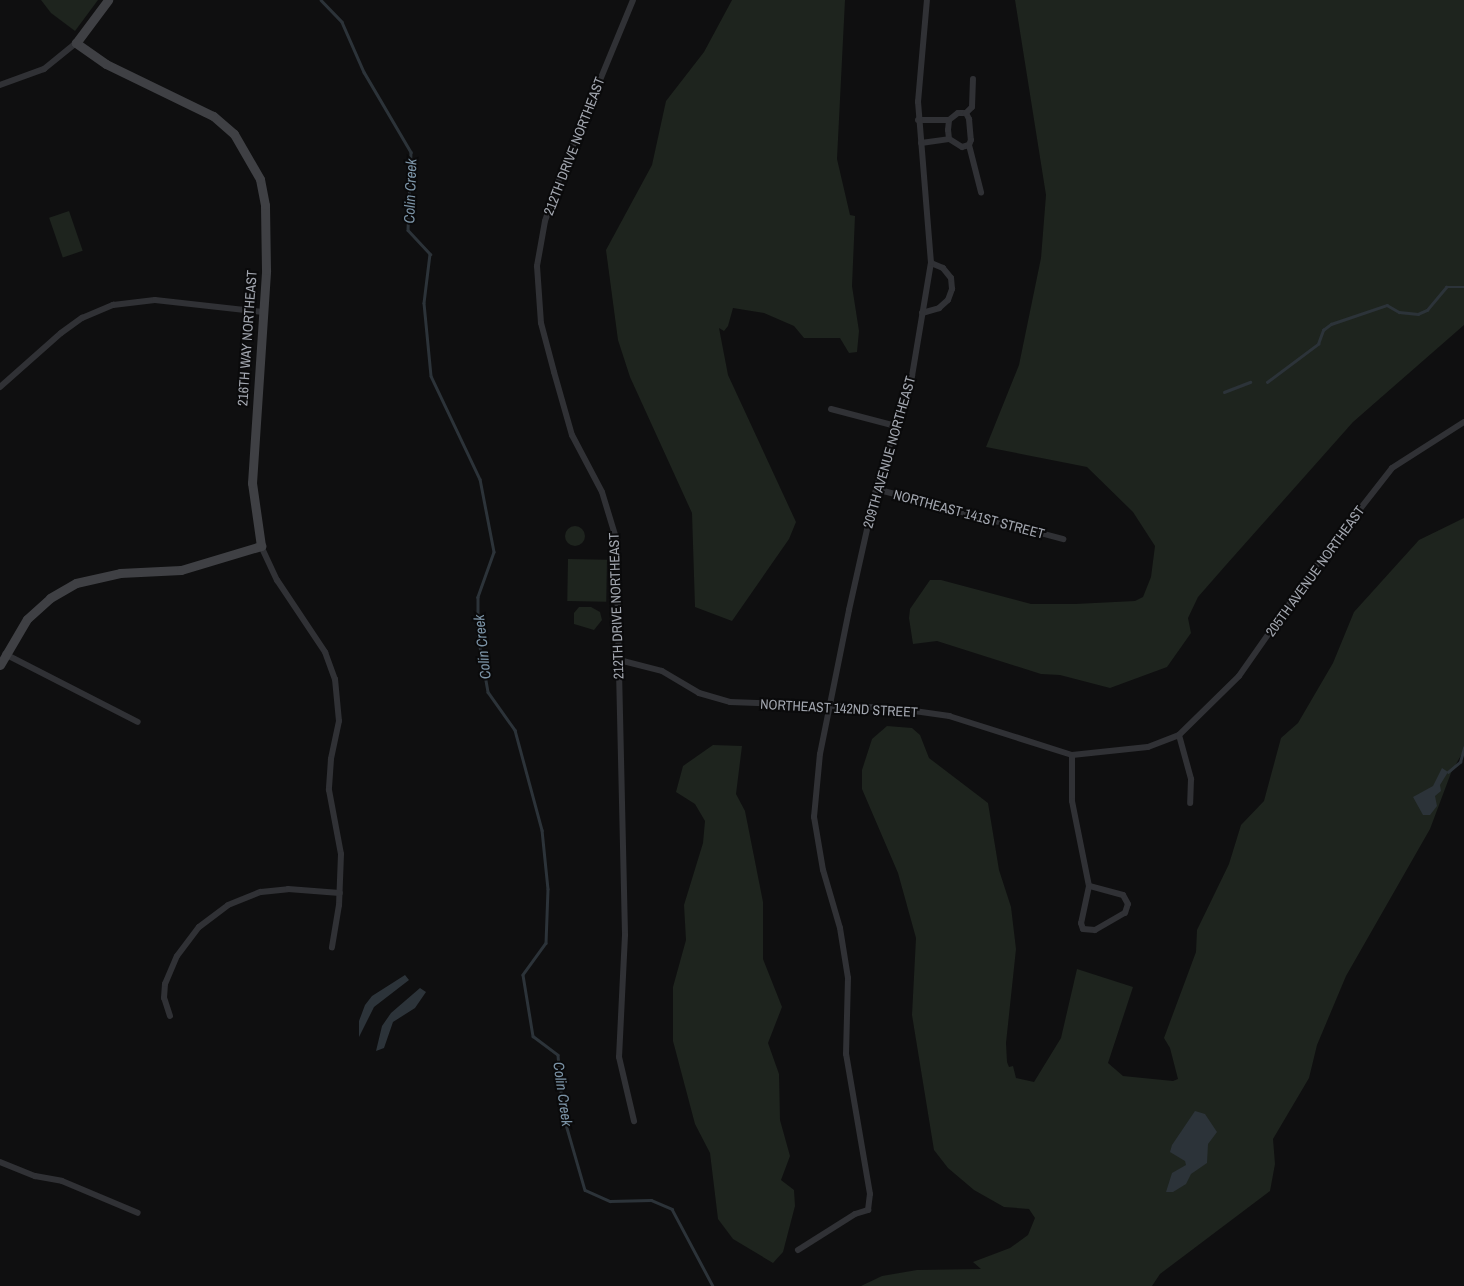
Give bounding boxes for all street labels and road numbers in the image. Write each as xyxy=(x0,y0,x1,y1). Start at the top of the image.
street label: 212TH DRIVE NORTHEAST xyxy=(540,75,608,217)
street label: 216TH WAY NORTHEAST xyxy=(234,269,260,407)
street label: 209TH AVENUE NORTHEAST xyxy=(859,374,919,530)
street label: NORTHEAST 141ST STREET xyxy=(891,486,1047,542)
street label: 205TH AVENUE NORTHEAST xyxy=(1262,502,1368,640)
street label: 212TH DRIVE NORTHEAST xyxy=(605,532,627,680)
street label: NORTHEAST 142ND STREET xyxy=(760,695,918,721)

